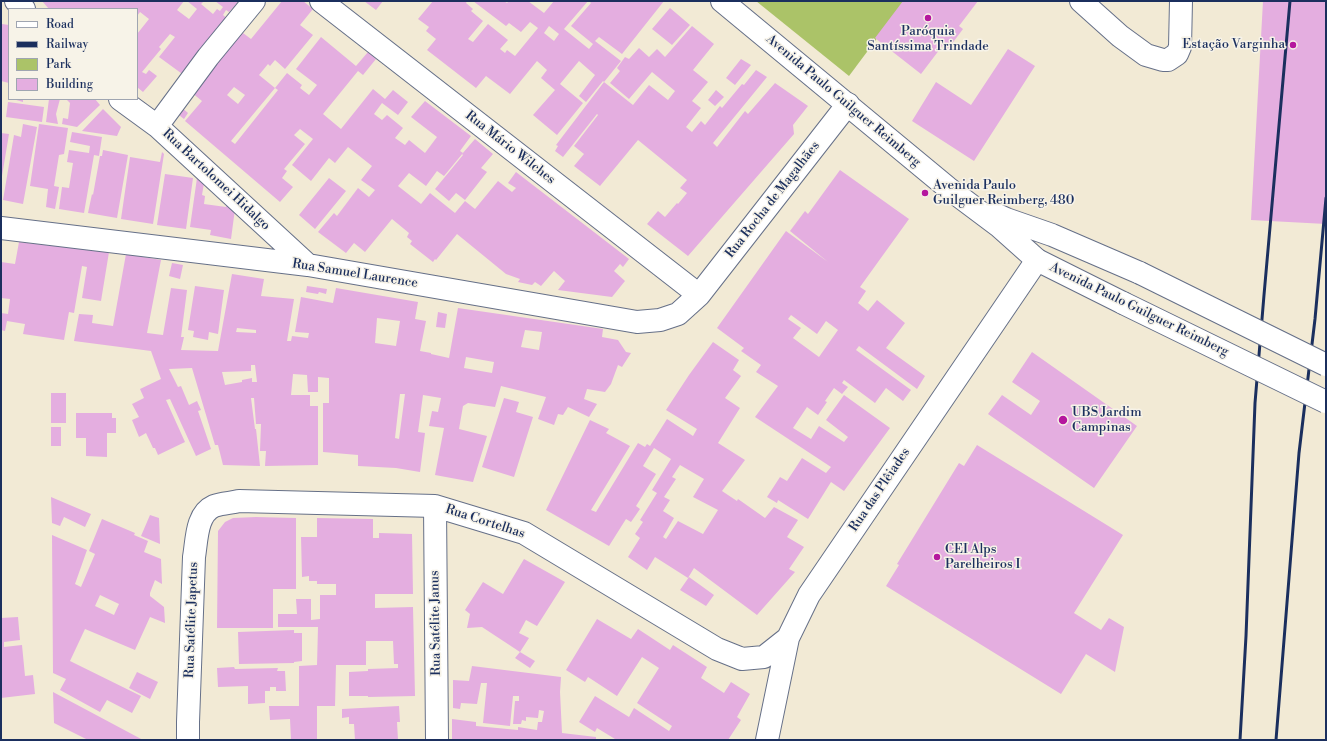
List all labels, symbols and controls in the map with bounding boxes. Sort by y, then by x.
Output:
legend [8,8,138,100]
marker: Paróquia Santíssima Trindade [923,13,933,23]
text: Road [46,17,74,32]
place label: Paróquia Santíssima Trindade [867,24,989,55]
street label: Avenida Paulo Guilguer Reimberg [762,32,924,170]
text: Railway [46,37,88,52]
place label: Estação Varginha [1182,37,1285,53]
marker: Estação Varginha [1288,40,1298,50]
text: Park [46,57,71,72]
text: Building [46,77,93,92]
street label: Rua Mário Wilches [462,108,558,188]
street label: Rua Bartolomei Hidalgo [159,126,273,234]
street label: Rua Rocha de Magalhães [723,139,823,261]
place label: Avenida Paulo Guilguer Reimberg, 480 [933,178,1074,209]
marker: Avenida Paulo Guilguer Reimberg, 480 [920,188,930,198]
street label: Rua Samuel Laurence [291,256,419,292]
street label: Avenida Paulo Guilguer Reimberg [1047,260,1231,360]
place label: UBS Jardim Campinas [1072,405,1142,436]
marker: UBS Jardim Campinas [1057,414,1069,426]
street label: Rua das Plêiades [846,445,914,535]
street label: Rua Cortelhas [443,502,527,542]
place label: CEI Alps Parelheiros I [945,542,1020,573]
marker: CEI Alps Parelheiros I [932,552,942,562]
street label: Rua Satélite Japetus [182,562,202,678]
street label: Rua Satélite Janus [427,570,445,676]

